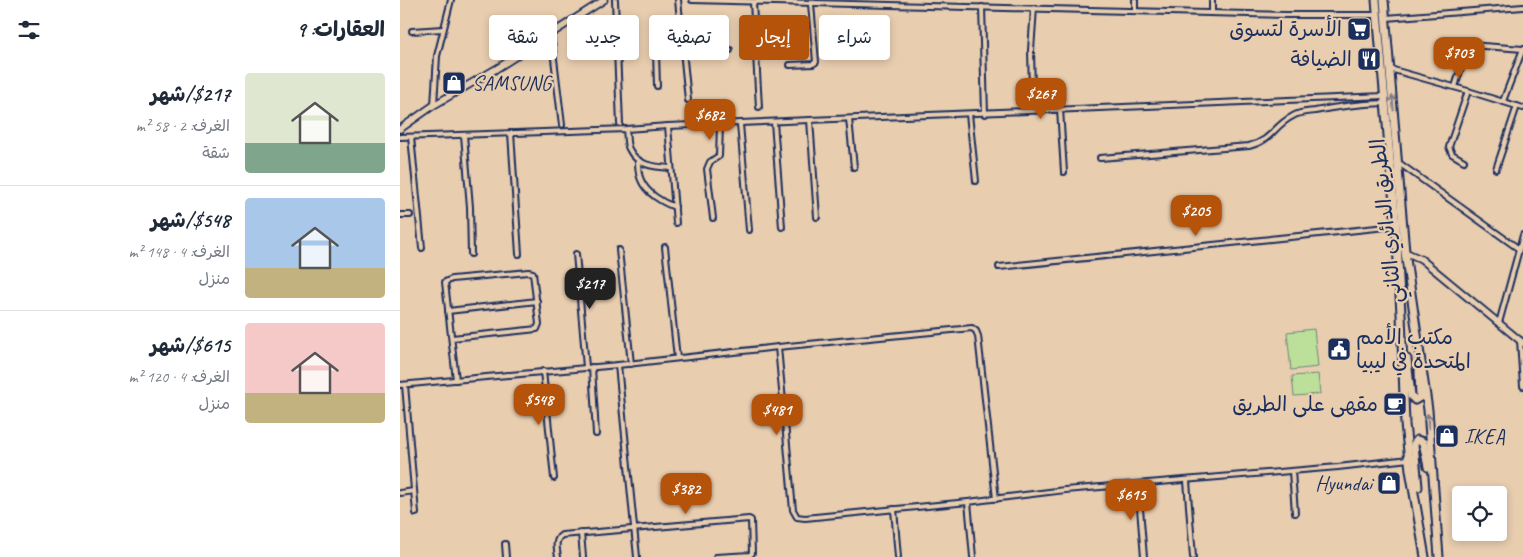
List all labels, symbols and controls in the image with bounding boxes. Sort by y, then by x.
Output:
chip: شقة [489,15,557,60]
chip: جديد [567,15,639,60]
chip: تصفية [649,15,729,60]
chip: إيجار [739,15,809,60]
chip: شراء [819,15,890,60]
place label: الأسرة لتسوق [1229,15,1342,42]
icon: filters [15,16,43,44]
text: العقارات: 9 [296,16,385,42]
supermarket icon: الأسرة لتسوق [1346,16,1372,42]
pin: $703 [1429,36,1489,79]
text: $703 [1445,43,1473,63]
place label: الضيافة [1291,46,1352,72]
restaurant icon: الضيافة [1356,46,1382,72]
shop icon: SAMSUNG [441,70,467,96]
place label: SAMSUNG [472,70,554,96]
pin: $267 [1011,78,1071,120]
text: $217/شهر [150,81,230,107]
text: $267 [1026,84,1056,104]
icon: home [285,93,345,153]
one-way arrow [1388,96,1397,112]
pin: $682 [680,98,740,141]
text: $682 [695,105,725,125]
text: الغرف: 2 · 58 m² [136,116,230,136]
street label: الطريق الدائري الثاني [1364,137,1414,305]
text: شقة [202,143,230,163]
pin: $205 [1166,194,1226,237]
text: $205 [1182,201,1210,221]
text: $548/شهر [151,207,230,233]
icon: home [285,218,345,278]
text: الغرف: 4 · 148 m² [129,242,230,262]
pin: $217 [560,268,620,310]
text: منزل [198,269,230,289]
text: $217 [576,274,604,294]
place label: مكتب الأمم المتحدة في ليبيا [1356,323,1471,376]
text: $615/شهر [150,332,230,358]
public building icon: مكتب الأمم المتحدة في ليبيا [1326,336,1352,362]
icon: home [285,343,345,403]
text: الغرف: 4 · 120 m² [129,367,230,387]
pin: $548 [509,384,569,426]
text: $548 [525,390,553,410]
place label: مقهى على الطريق [1232,391,1378,418]
cafe icon: مقهى على الطريق [1382,391,1408,417]
text: منزل [198,394,230,414]
pin: $481 [747,394,807,436]
text: $481 [763,400,791,420]
one-way arrow [1424,413,1433,429]
shop icon: IKEA [1434,423,1460,449]
place label: IKEA [1464,423,1505,449]
place label: Hyundai [1315,470,1375,496]
shop icon: Hyundai [1376,470,1402,496]
pin: $382 [656,472,716,515]
pin: $615 [1101,478,1161,521]
text: $382 [672,479,700,499]
text: $615 [1117,485,1145,505]
map controls [1452,486,1507,541]
button: locate [1452,486,1507,541]

